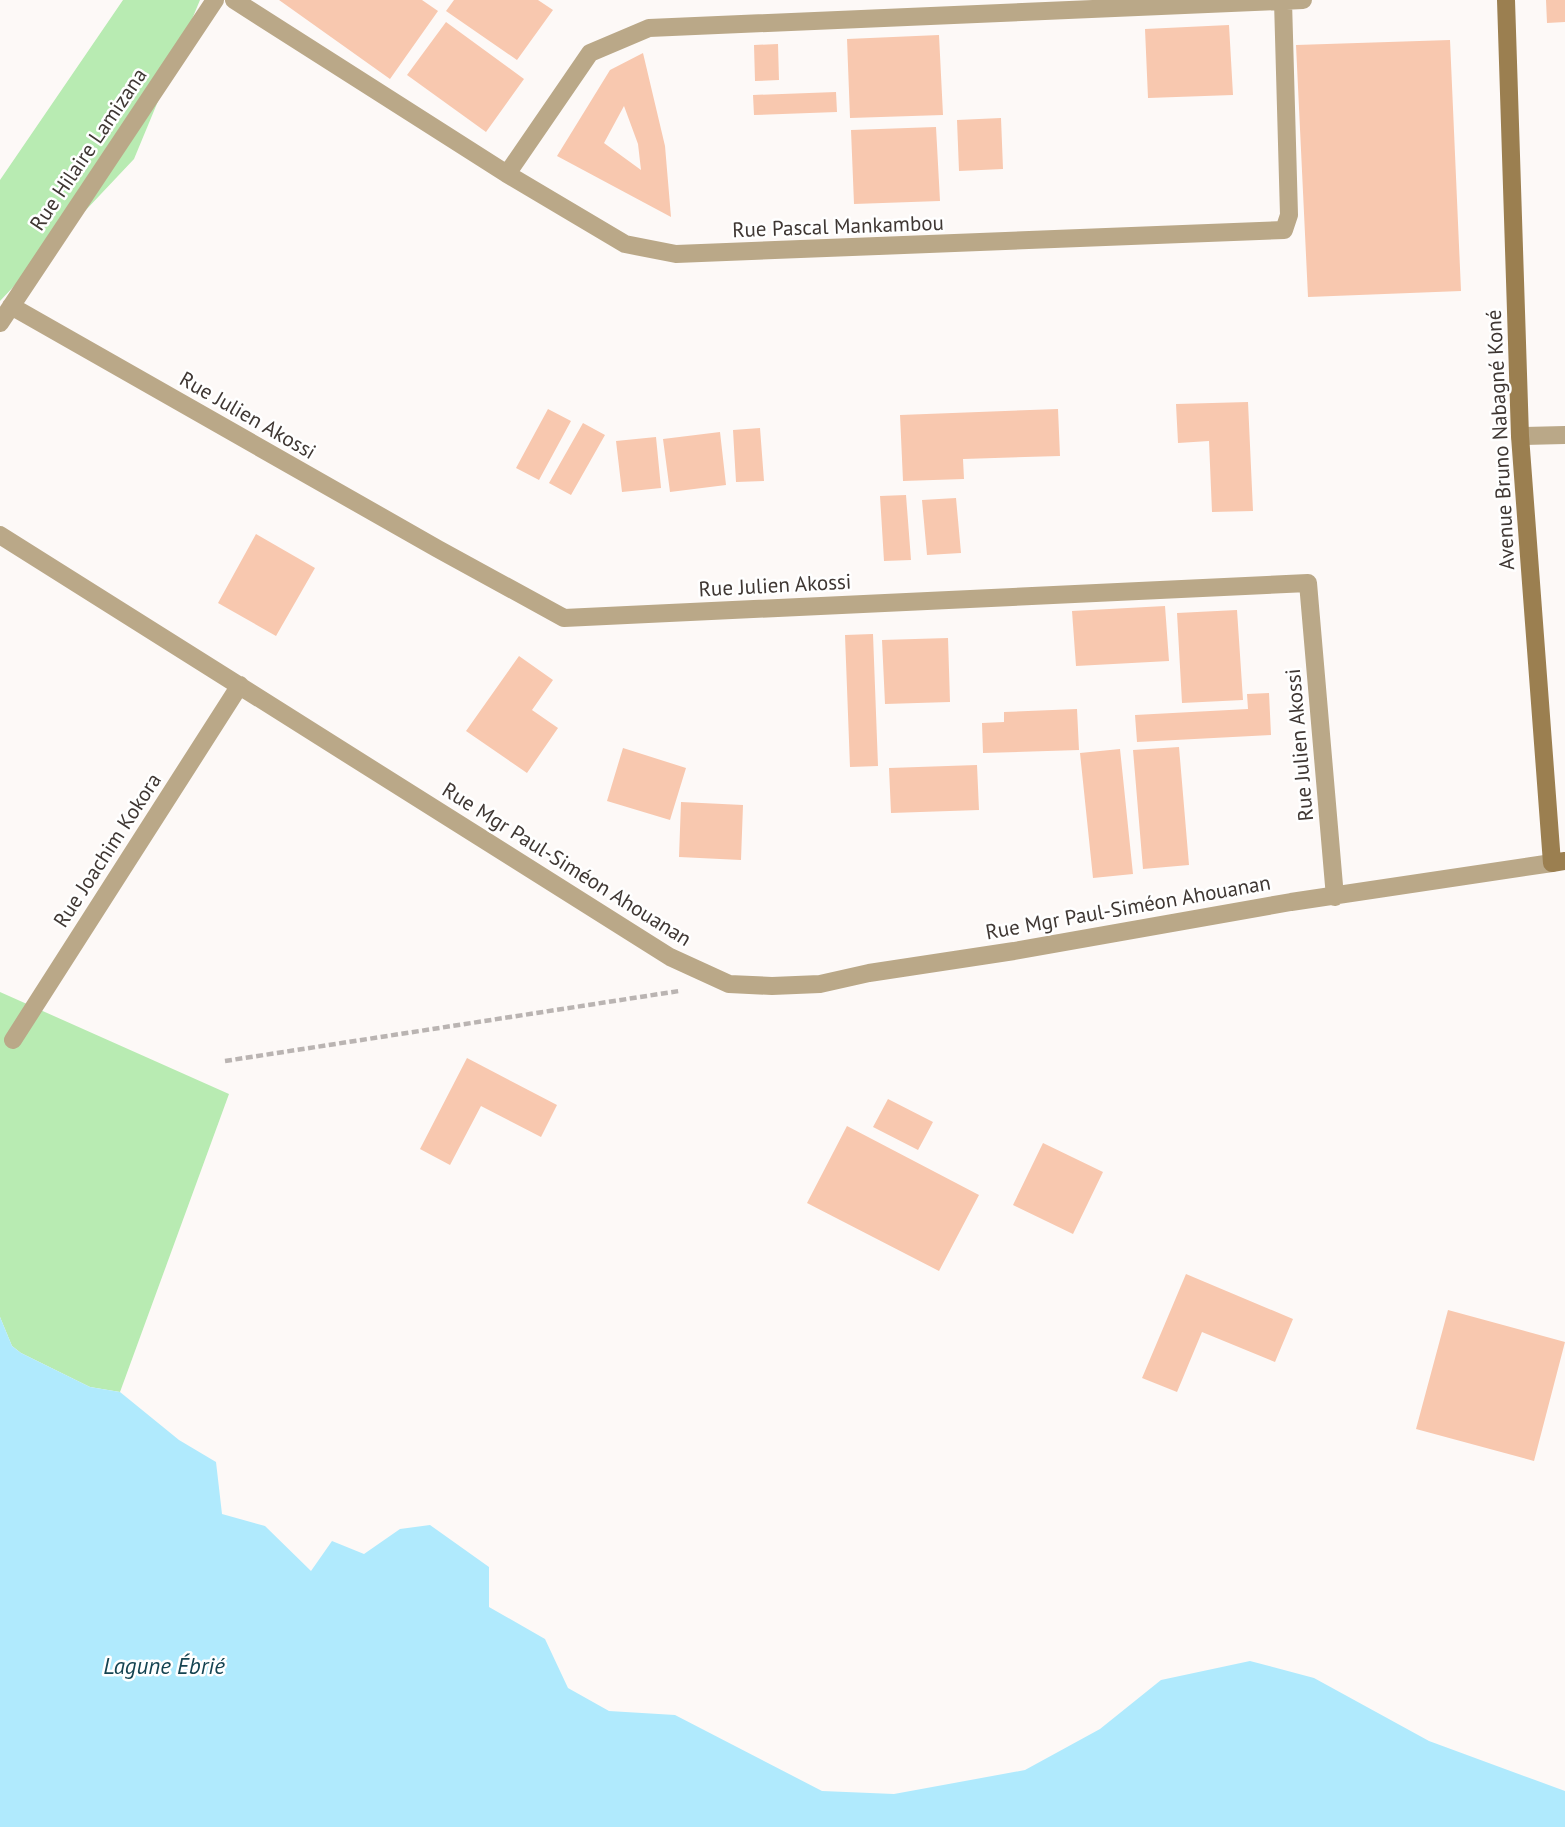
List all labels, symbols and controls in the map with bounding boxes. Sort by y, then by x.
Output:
street label: Rue Hilaire Lamizana [24,63,152,235]
street label: Rue Pascal Mankambou [732,209,944,243]
street label: Avenue Bruno Nabagné Koné [1480,309,1520,571]
street label: Rue Julien Akossi [175,365,321,465]
street label: Rue Julien Akossi [698,568,852,602]
street label: Rue Julien Akossi [1279,668,1319,822]
street label: Rue Joachim Kokora [47,768,167,932]
street label: Rue Mgr Paul-Siméon Ahouanan [437,776,697,952]
street label: Rue Mgr Paul-Siméon Ahouanan [983,869,1273,945]
water label: Lagune Ébrié [103,1651,225,1680]

